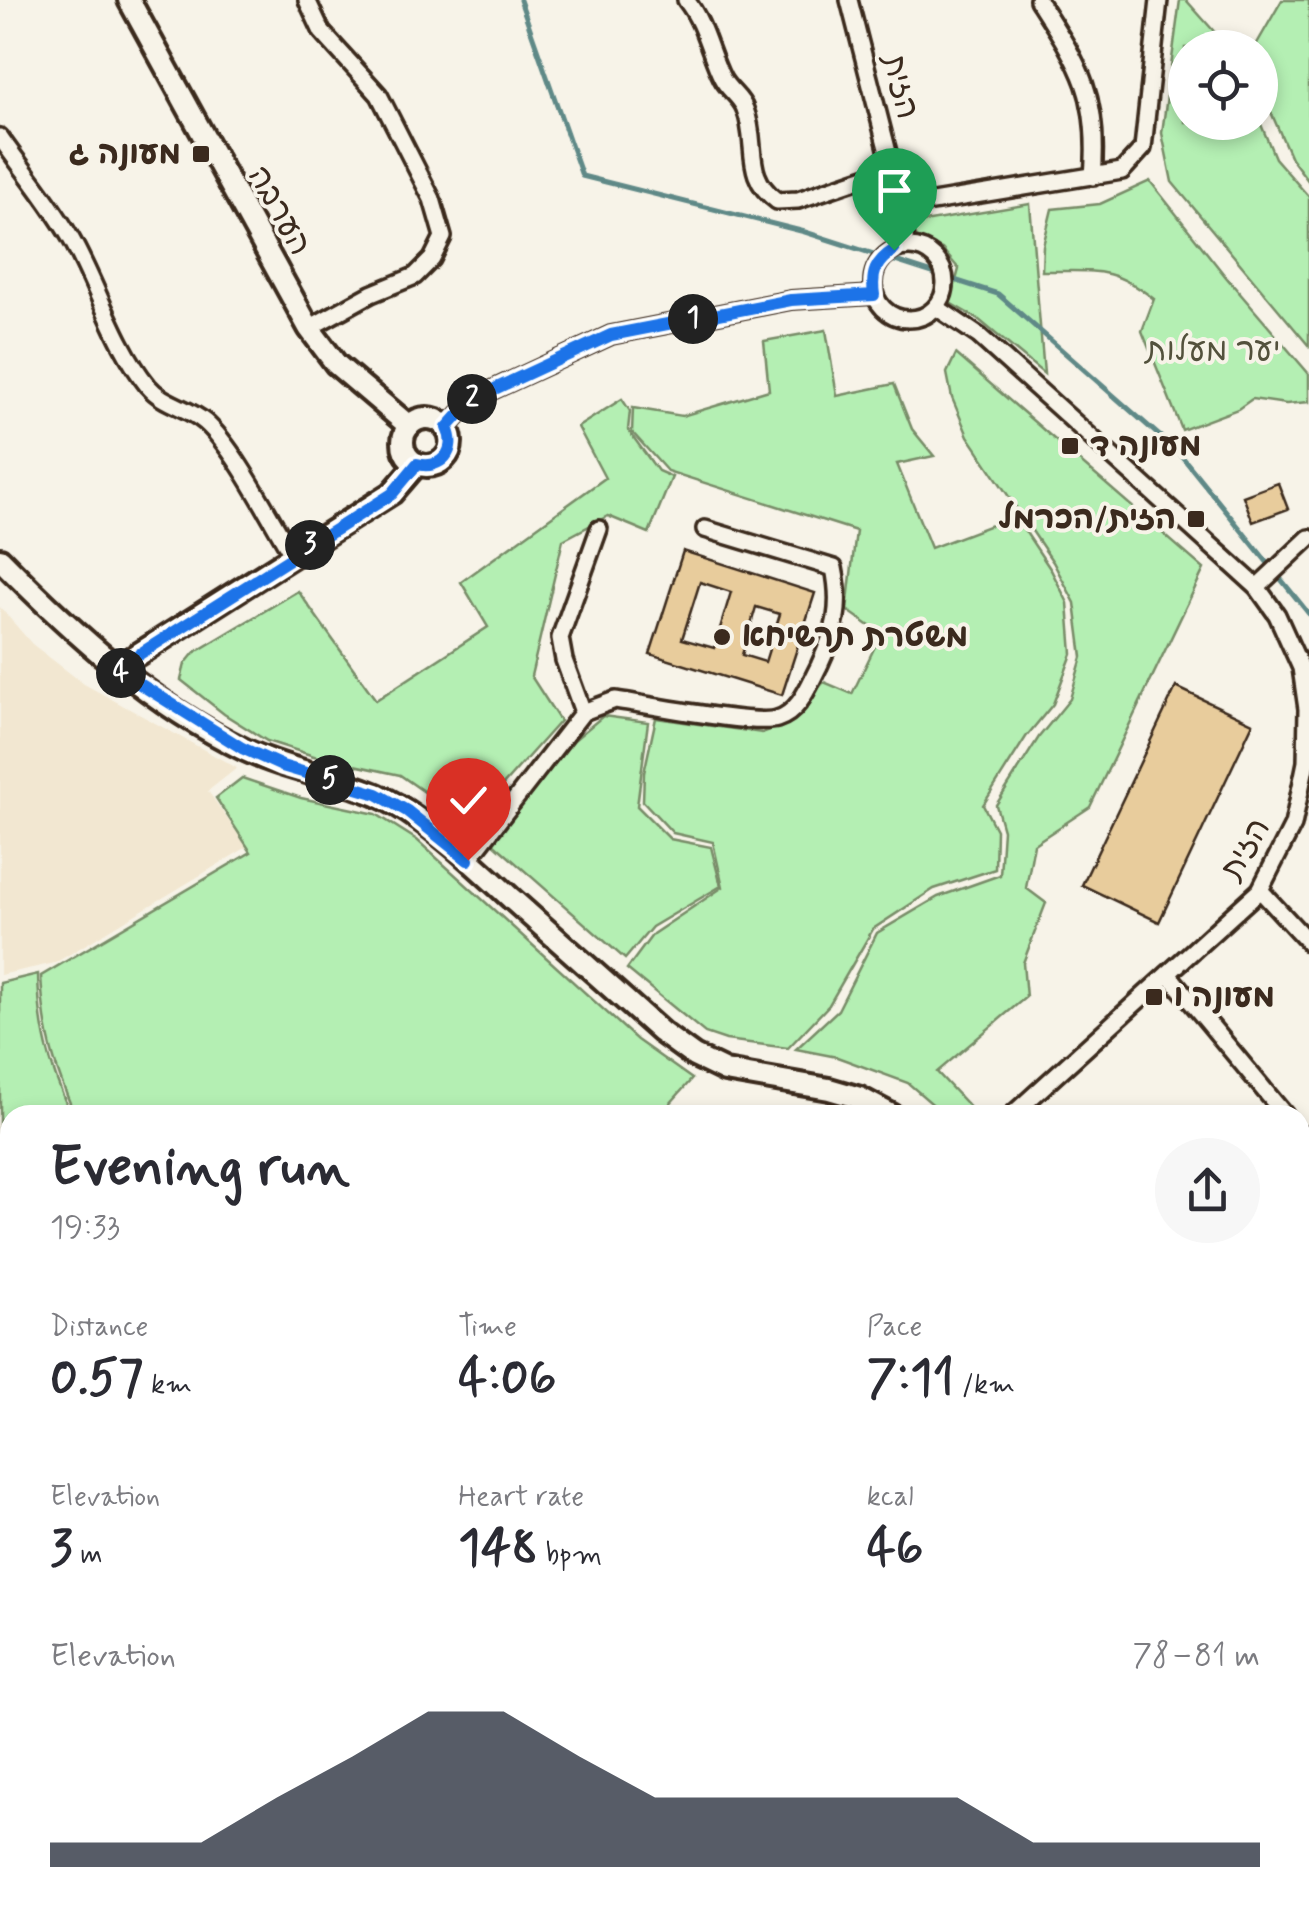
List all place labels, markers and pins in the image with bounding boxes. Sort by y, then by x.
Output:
place label: מעונה ג [69,133,181,175]
marker: מעונה ג [190,143,212,165]
pin [852,148,937,251]
pin: 1 [668,294,718,344]
pin: 2 [447,374,497,424]
place label: מעונה ד [1090,425,1201,467]
marker: מעונה ד [1059,435,1081,457]
place label: הזית/הכרמל [998,498,1176,540]
marker: הזית/הכרמל [1185,508,1207,530]
pin: 3 [285,520,335,570]
place label: משטרת תרשיחא [742,616,968,658]
marker: משטרת תרשיחא [711,626,733,648]
pin: 4 [96,648,146,698]
pin: 5 [305,755,355,805]
pin [426,758,511,861]
place label: מעונה ו [1174,976,1275,1018]
marker: מעונה ו [1143,986,1165,1008]

